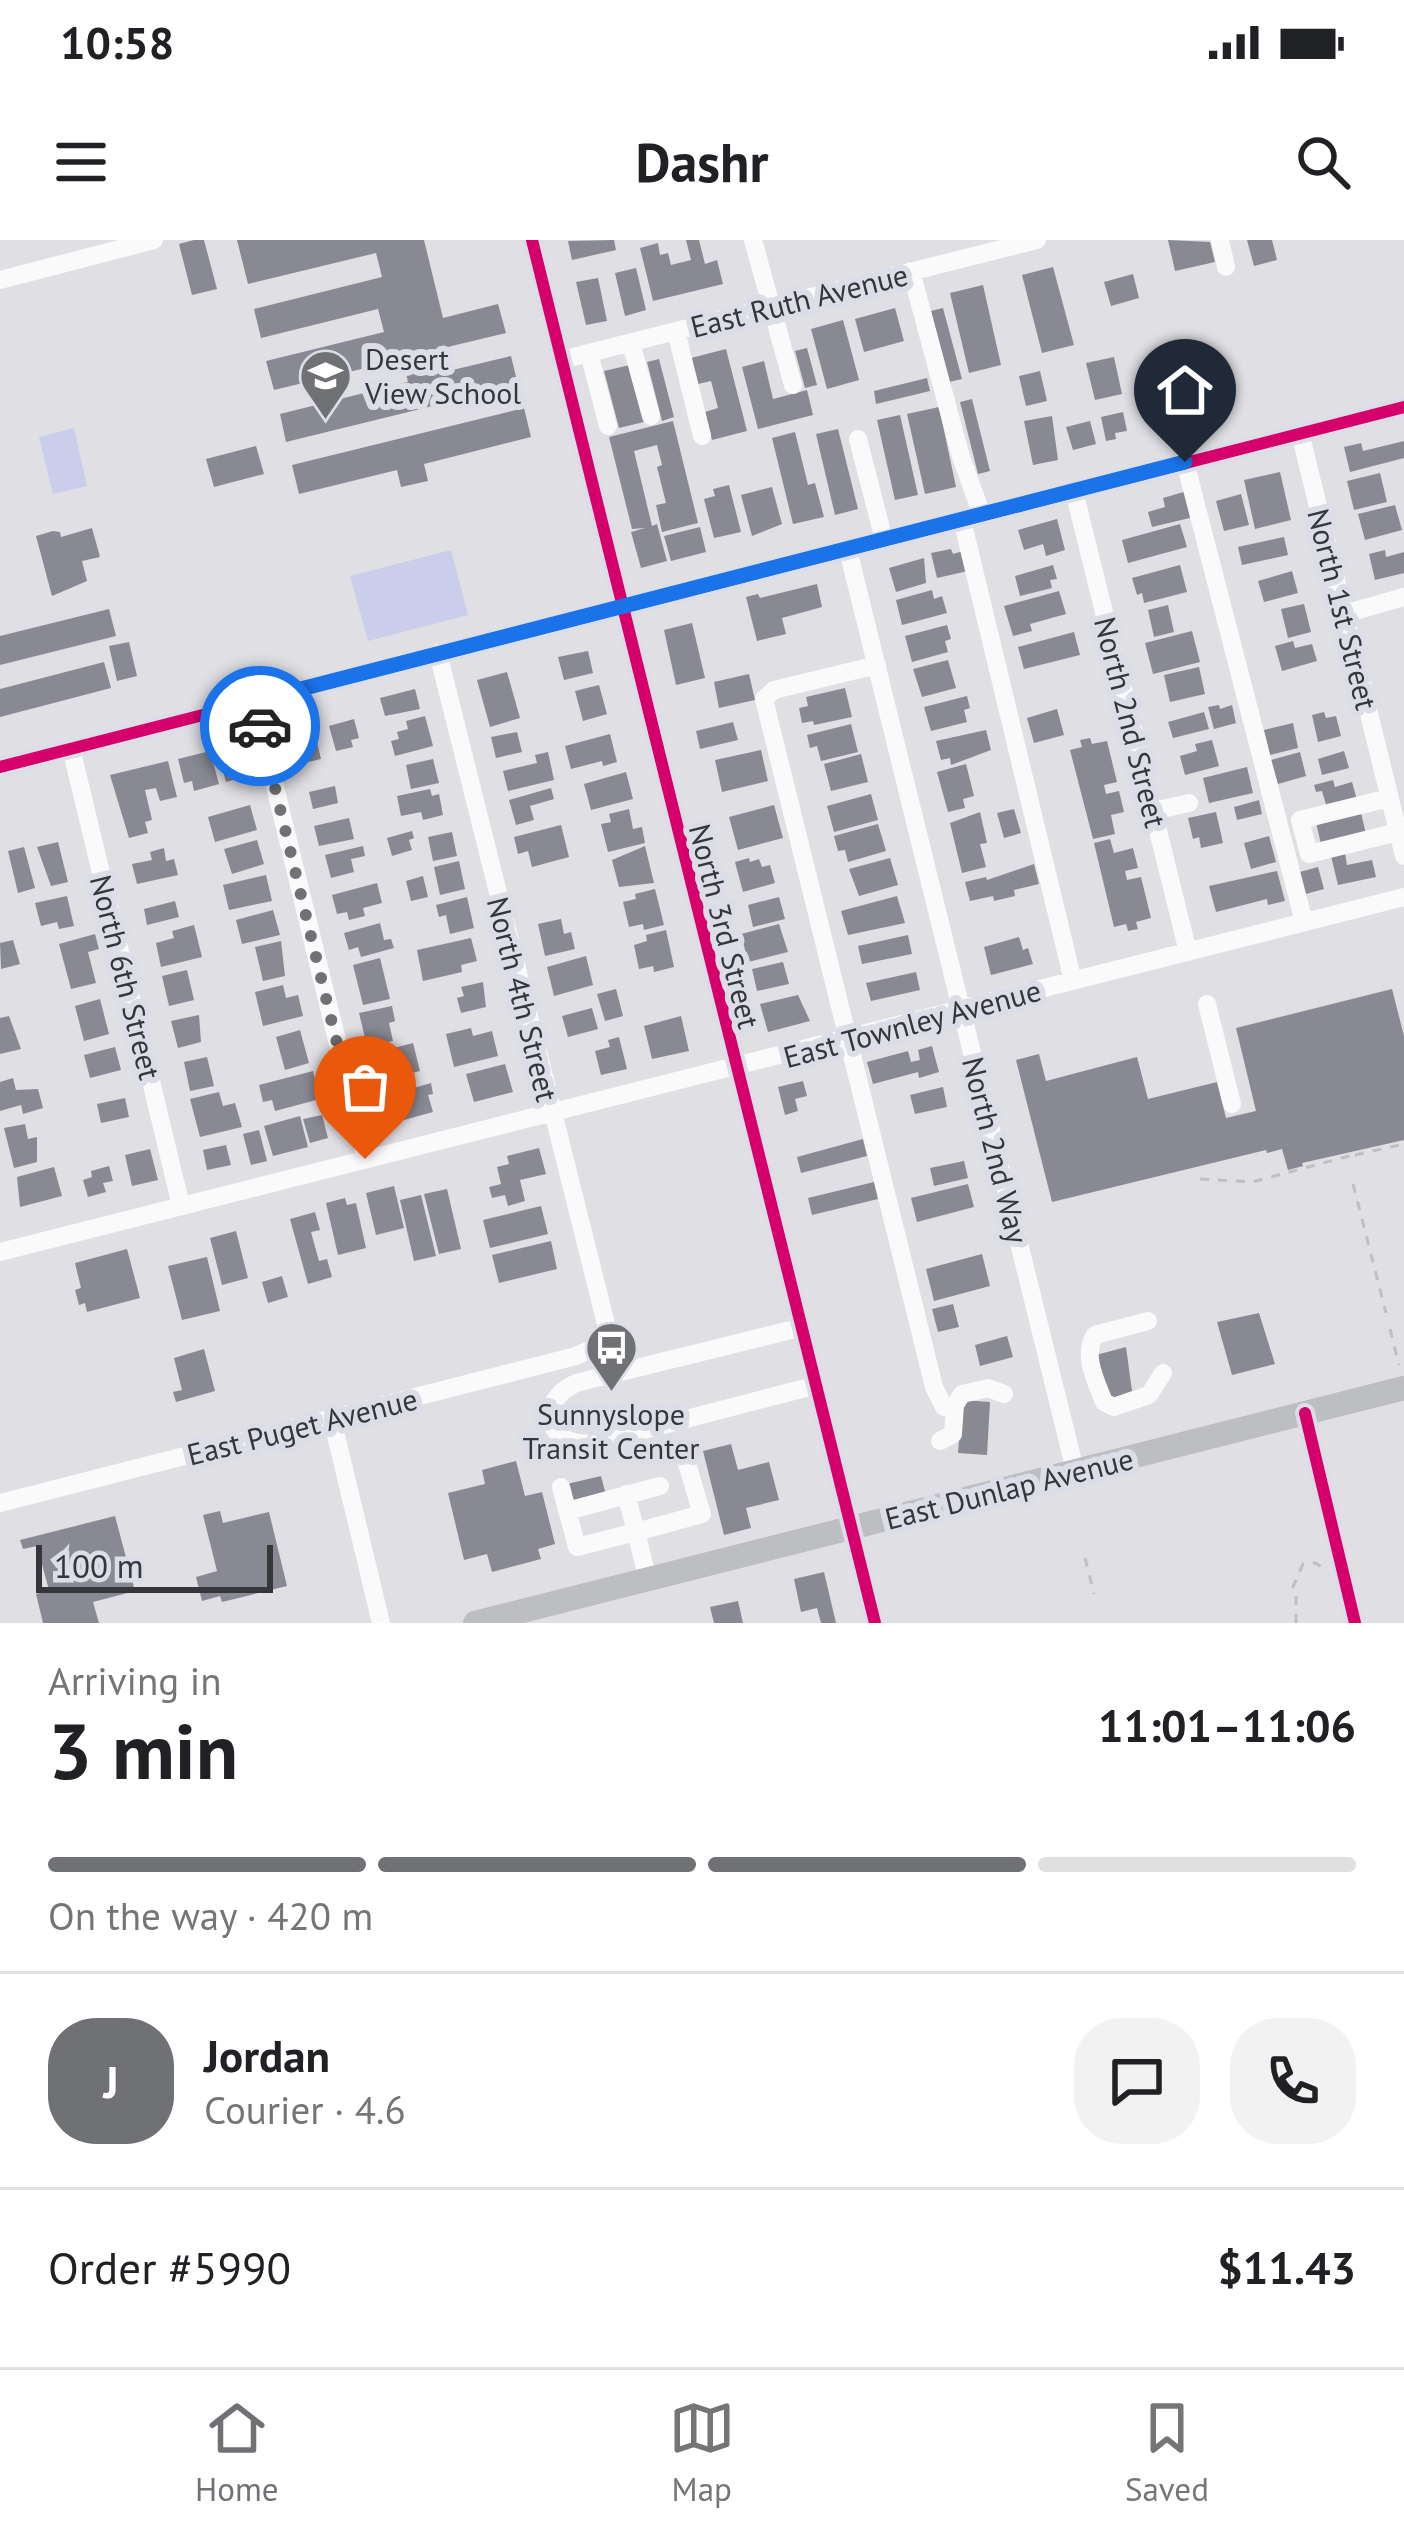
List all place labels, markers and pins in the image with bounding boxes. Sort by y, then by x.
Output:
place label: Desert View School [364,339,521,412]
pin [1134,339,1236,462]
school or university icon: Desert View School [298,347,354,421]
pin [314,1036,416,1159]
bus stop icon: Sunnyslope Transit Center [583,1320,639,1394]
place label: Sunnyslope Transit Center [523,1394,699,1467]

